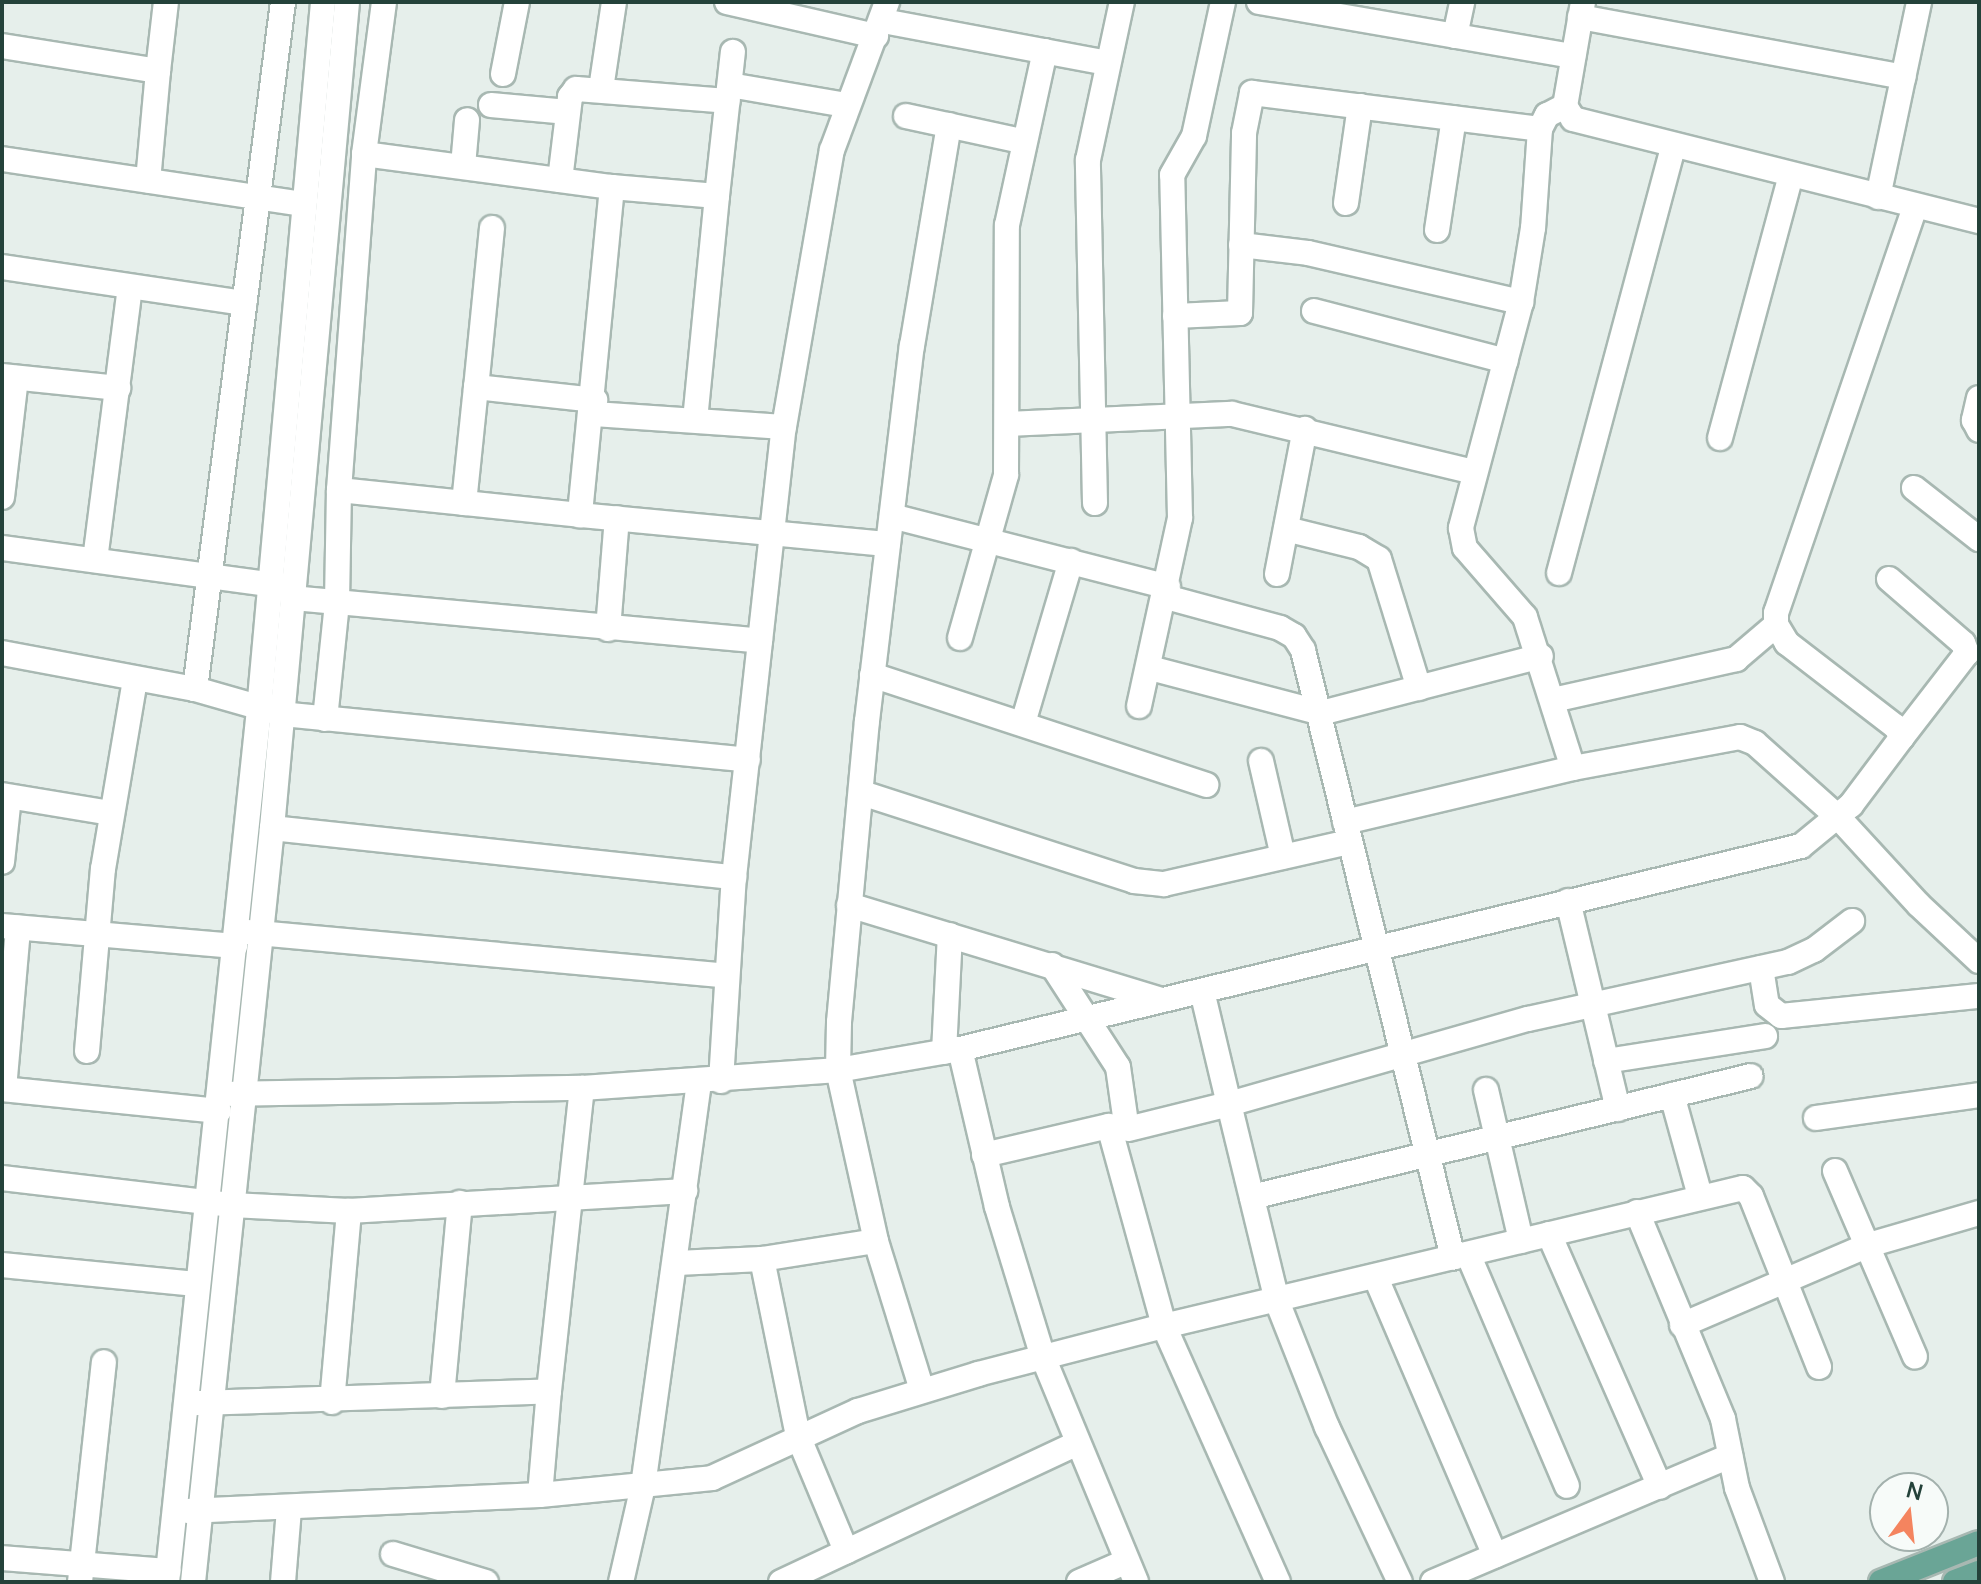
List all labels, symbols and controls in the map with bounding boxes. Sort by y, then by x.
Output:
north arrow [1869,1472,1949,1552]
text: N [1903,1474,1926,1507]

